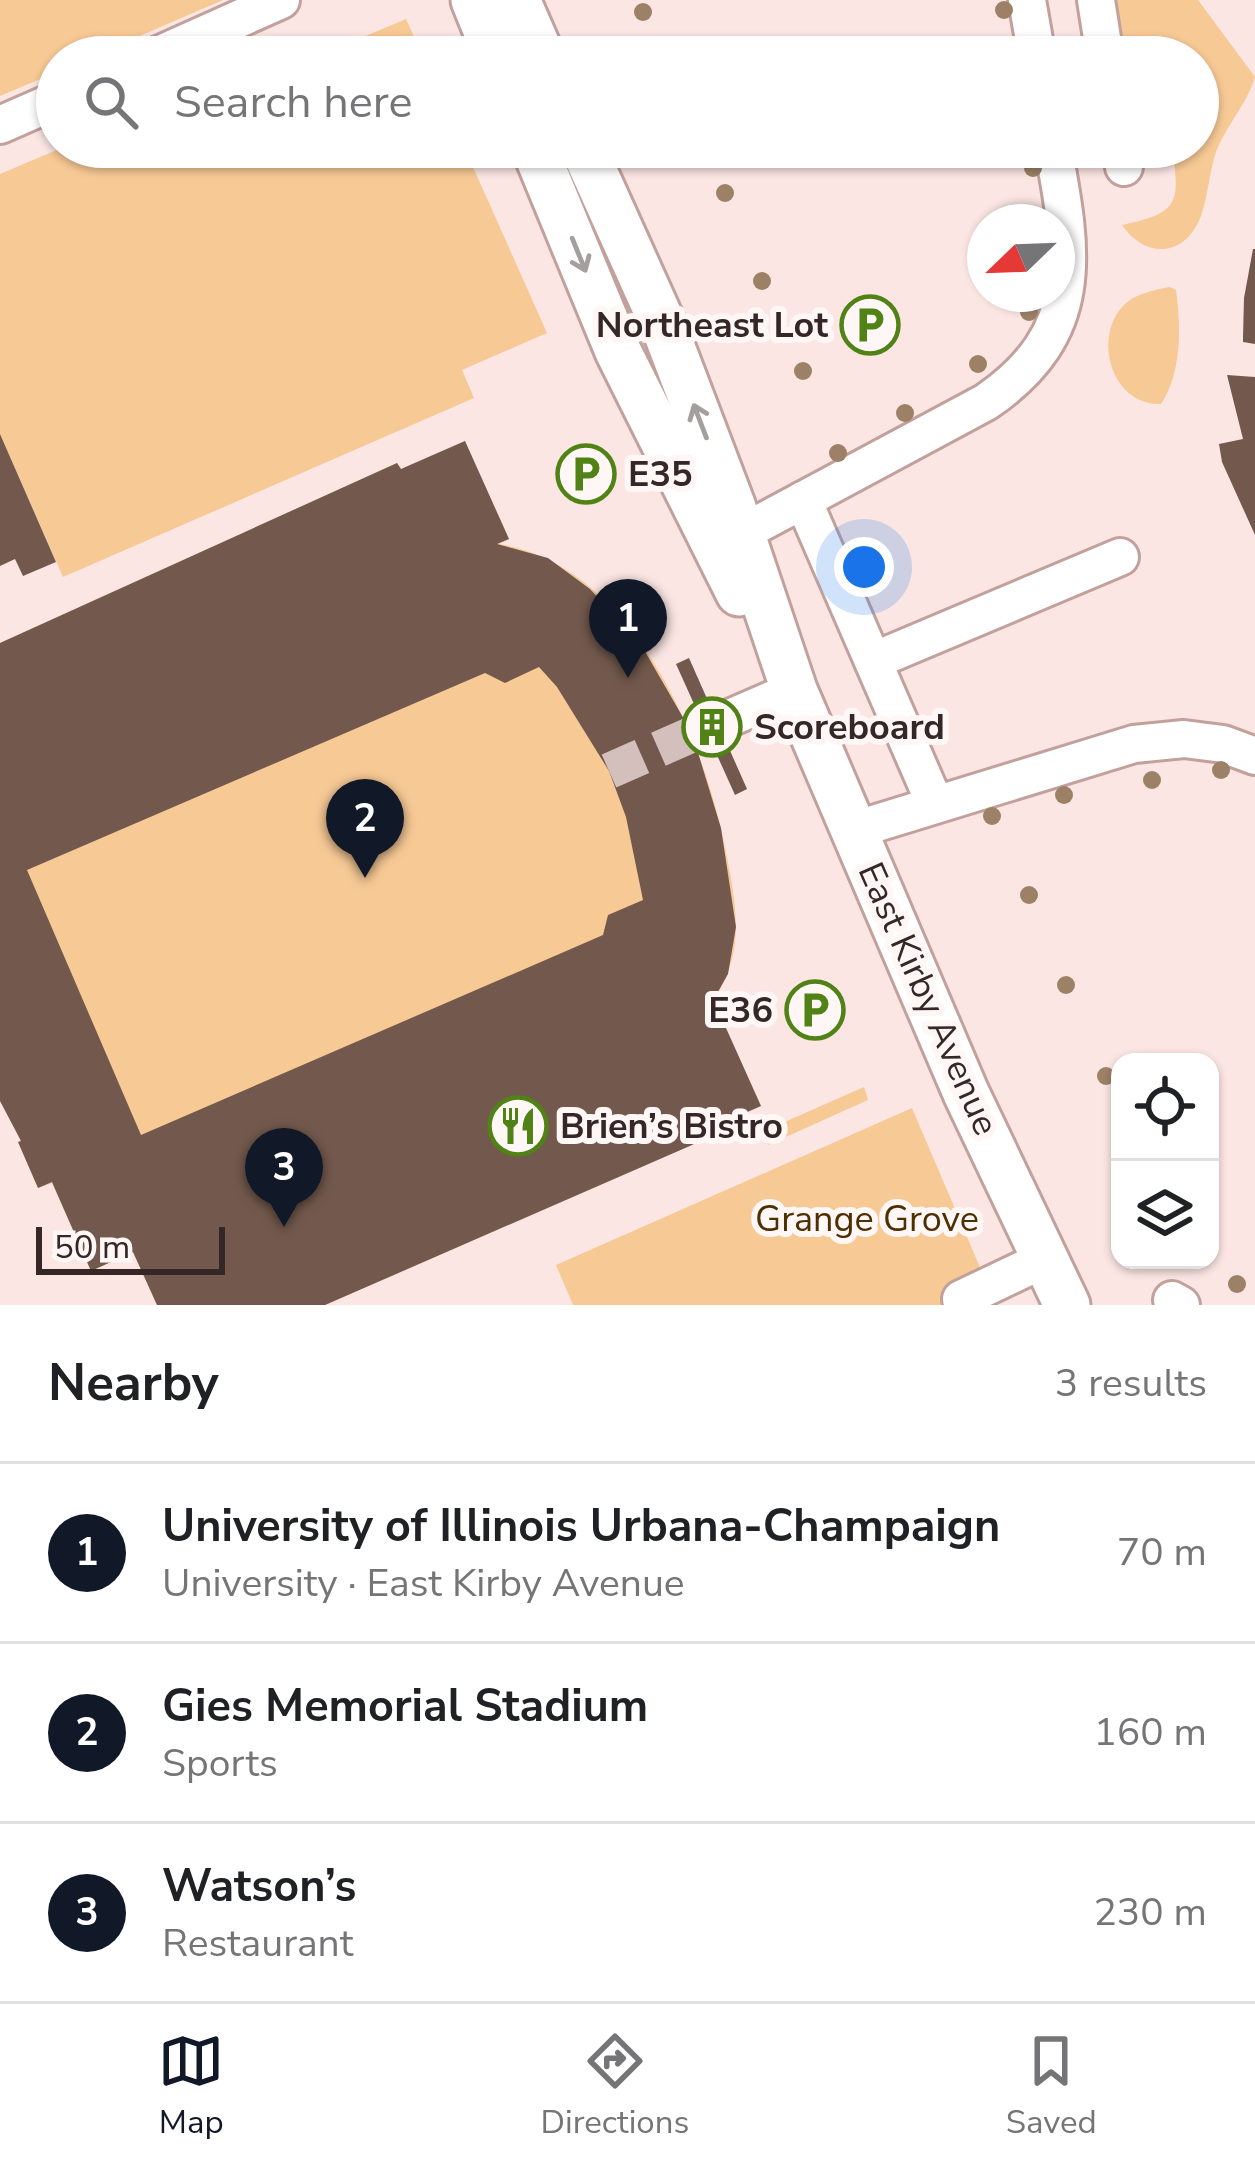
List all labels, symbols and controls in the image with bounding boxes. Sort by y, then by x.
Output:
search box [36,36,1219,168]
icon: search [78,69,144,135]
text: Search here [174,72,413,133]
north arrow [967,204,1075,312]
one-way arrow [570,236,591,273]
parking icon: Northeast Lot [839,294,901,356]
place label: Northeast Lot [596,301,828,350]
one-way arrow [687,403,709,440]
parking icon: E35 [555,443,617,505]
place label: E35 [628,450,693,499]
your location [834,537,894,597]
pin: 1 [589,579,667,678]
building icon: Scoreboard [681,696,743,758]
place label: Scoreboard [754,703,945,752]
pin: 2 [326,779,404,878]
street label: East Kirby Avenue [846,855,1010,1143]
parking icon: E36 [784,979,846,1041]
place label: E36 [708,986,773,1035]
map controls [1111,1053,1219,1269]
button: locate [1111,1053,1219,1161]
restaurant icon: Brien’s Bistro [487,1095,549,1157]
place label: Brien’s Bistro [560,1102,783,1151]
pin: 3 [245,1128,323,1227]
button: layers [1111,1161,1219,1269]
park label: Grange Grove [755,1195,979,1244]
scale bar [36,1221,225,1274]
text: 50 m [54,1225,130,1270]
text: Nearby [48,1348,219,1418]
text: 3 results [1055,1357,1207,1410]
text: University of Illinois Urbana-Champaign [162,1496,1000,1557]
text: 1 [75,1526,99,1579]
text: 70 m [1117,1526,1207,1579]
text: University · East Kirby Avenue [162,1557,685,1610]
text: Gies Memorial Stadium [162,1676,648,1737]
text: 2 [75,1706,99,1759]
text: 160 m [1093,1706,1207,1759]
text: Sports [162,1737,278,1790]
text: Watson’s [162,1856,357,1917]
text: 3 [75,1886,99,1939]
text: 230 m [1093,1886,1207,1939]
text: Restaurant [162,1917,353,1970]
tab: Map [158,2028,224,2145]
tab: Directions [541,2028,689,2145]
tab: Saved [1006,2028,1097,2145]

